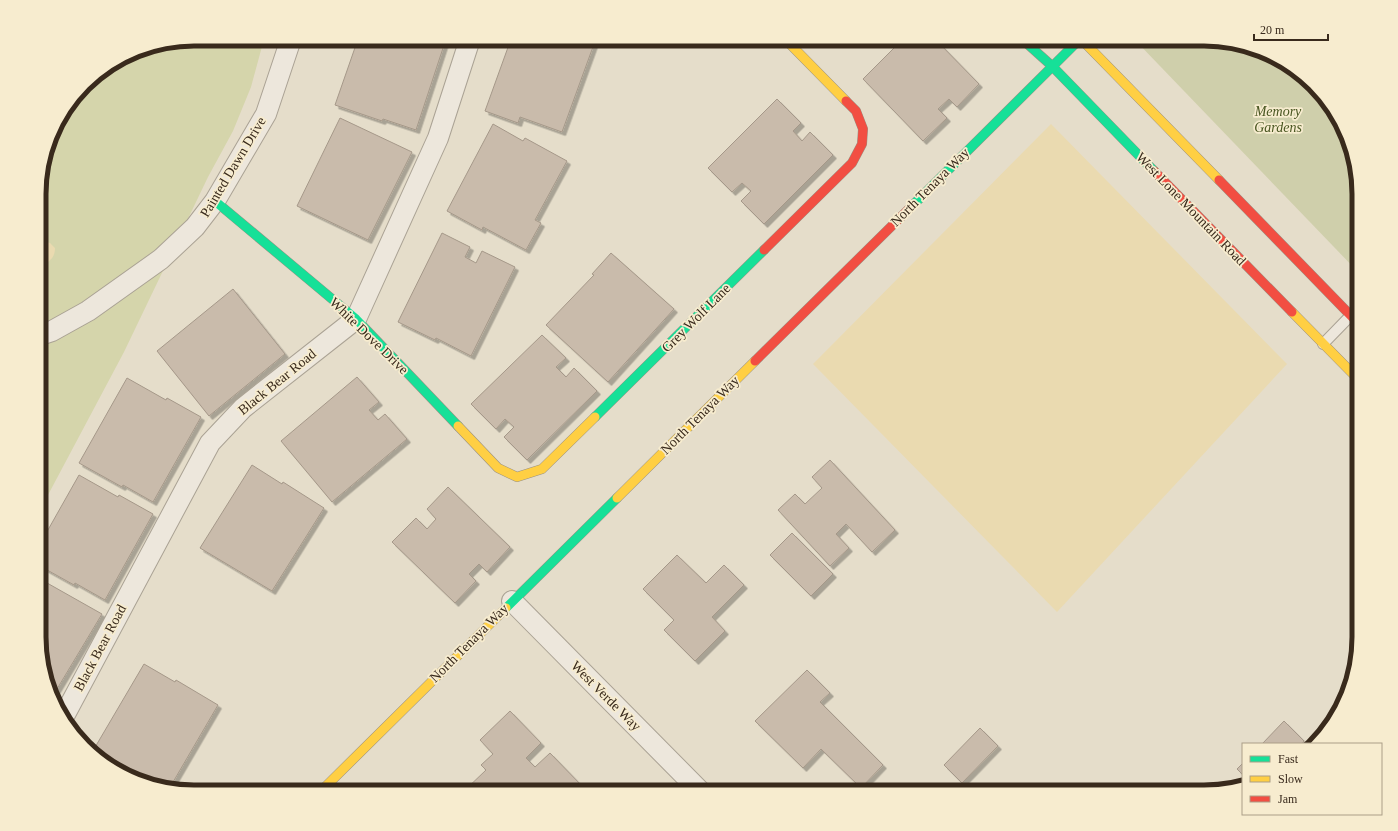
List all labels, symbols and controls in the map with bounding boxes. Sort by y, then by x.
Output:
scale bar [1254,16,1328,42]
text: 20 m [1260,23,1285,37]
park label: Memory Gardens [1254,104,1302,135]
street label: Painted Dawn Drive [197,114,269,220]
street label: North Tenaya Way [888,145,972,229]
street label: West Lone Mountain Road [1133,150,1249,268]
street label: Grey Wolf Lane [659,281,733,355]
street label: White Dove Drive [327,295,411,377]
street label: Black Bear Road [235,346,319,418]
street label: North Tenaya Way [658,373,742,457]
street label: North Tenaya Way [427,601,511,685]
street label: Black Bear Road [71,602,129,694]
street label: West Verde Way [568,658,644,734]
legend [1242,743,1382,815]
text: Fast [1278,752,1299,766]
text: Slow [1278,772,1303,786]
text: Jam [1278,792,1298,806]

